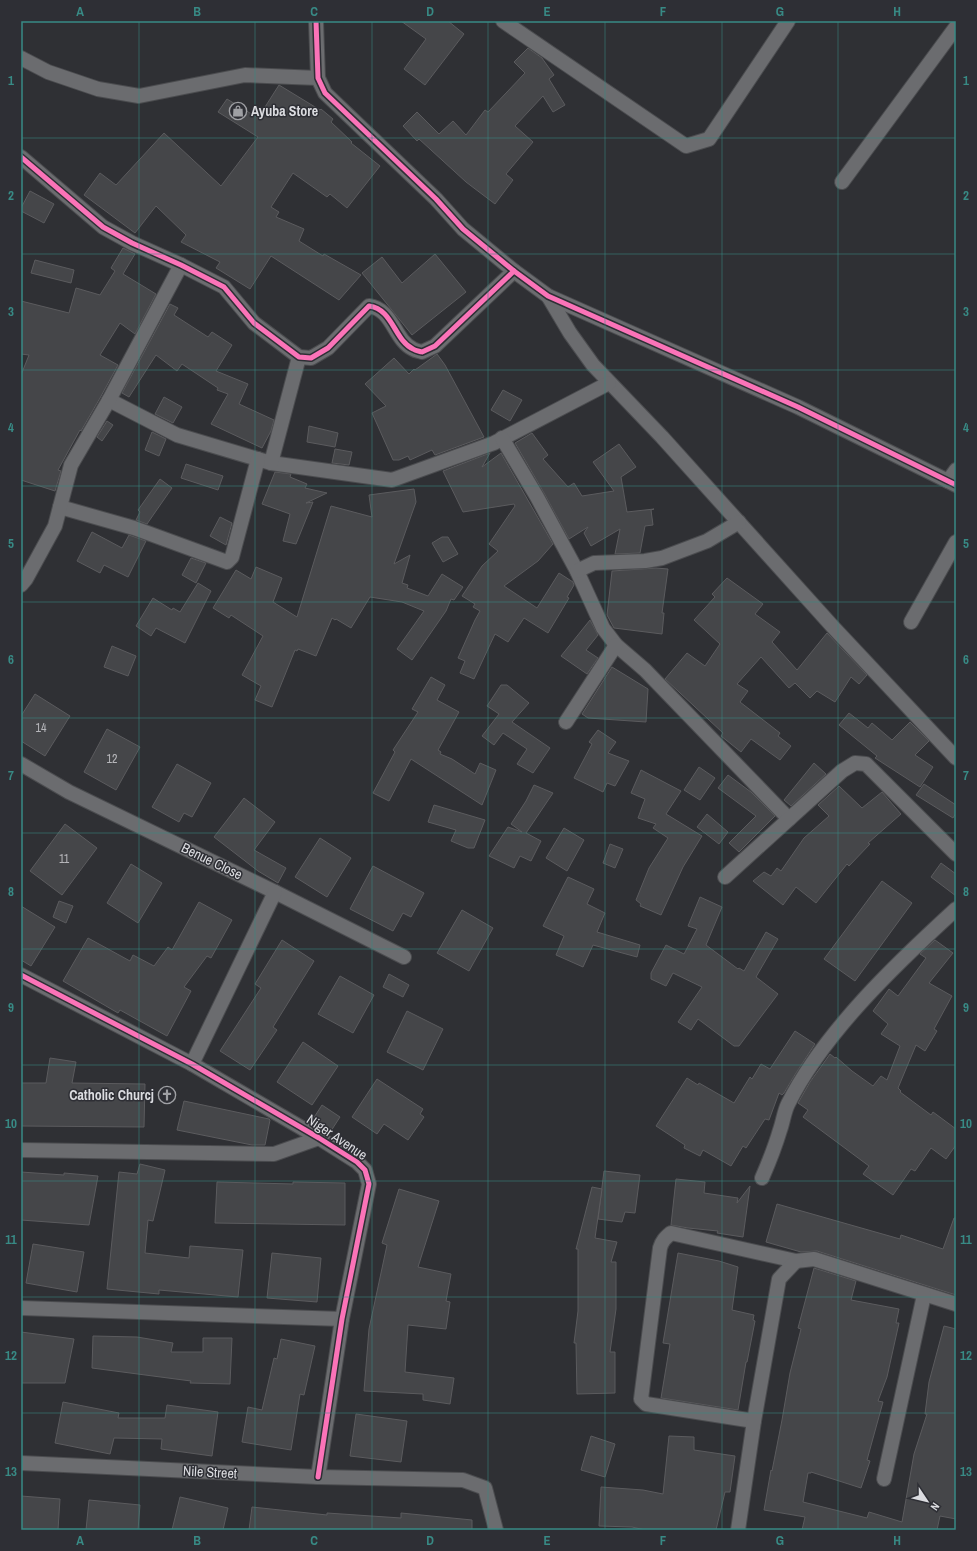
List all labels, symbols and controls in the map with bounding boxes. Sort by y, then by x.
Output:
text: A [76,3,84,20]
text: B [193,3,201,20]
text: C [310,3,318,20]
text: D [426,3,434,20]
text: E [543,3,551,20]
text: F [660,3,667,20]
text: G [776,3,784,20]
text: H [893,3,901,20]
text: 1 [8,72,14,89]
text: 1 [963,72,969,89]
shop icon: Ayuba Store [228,101,248,121]
place label: Ayuba Store [251,102,318,120]
text: 2 [8,187,14,204]
text: 2 [963,187,969,204]
text: 3 [8,303,14,320]
text: 3 [963,303,969,320]
text: 4 [8,419,14,436]
text: 4 [963,419,969,436]
text: 5 [8,535,14,552]
text: 5 [963,535,969,552]
text: 6 [8,651,14,668]
text: 6 [963,651,969,668]
house number: 14 [36,720,47,736]
house number: 12 [107,751,117,767]
text: 7 [8,767,14,784]
text: 7 [963,767,969,784]
street label: Benue Close [179,839,245,883]
house number: 11 [59,851,70,867]
text: 8 [8,883,14,900]
text: 8 [963,883,969,900]
text: 9 [8,999,14,1016]
text: 9 [963,999,969,1016]
church icon: Catholic Churcj [157,1085,177,1105]
place label: Catholic Churcj [69,1086,154,1104]
street label: Niger Avenue [303,1110,371,1164]
text: 10 [5,1115,17,1132]
text: 10 [960,1115,972,1132]
text: 11 [5,1231,17,1248]
text: 11 [960,1231,972,1248]
text: 12 [5,1347,17,1364]
text: 12 [960,1347,972,1364]
street label: Nile Street [182,1462,238,1482]
text: 13 [5,1463,17,1480]
text: 13 [960,1463,972,1480]
north arrow [907,1481,947,1521]
text: N [928,1500,943,1513]
text: A [76,1532,84,1549]
text: B [193,1532,201,1549]
text: C [310,1532,318,1549]
text: D [426,1532,434,1549]
text: E [543,1532,551,1549]
text: F [660,1532,667,1549]
text: G [776,1532,784,1549]
text: H [893,1532,901,1549]

